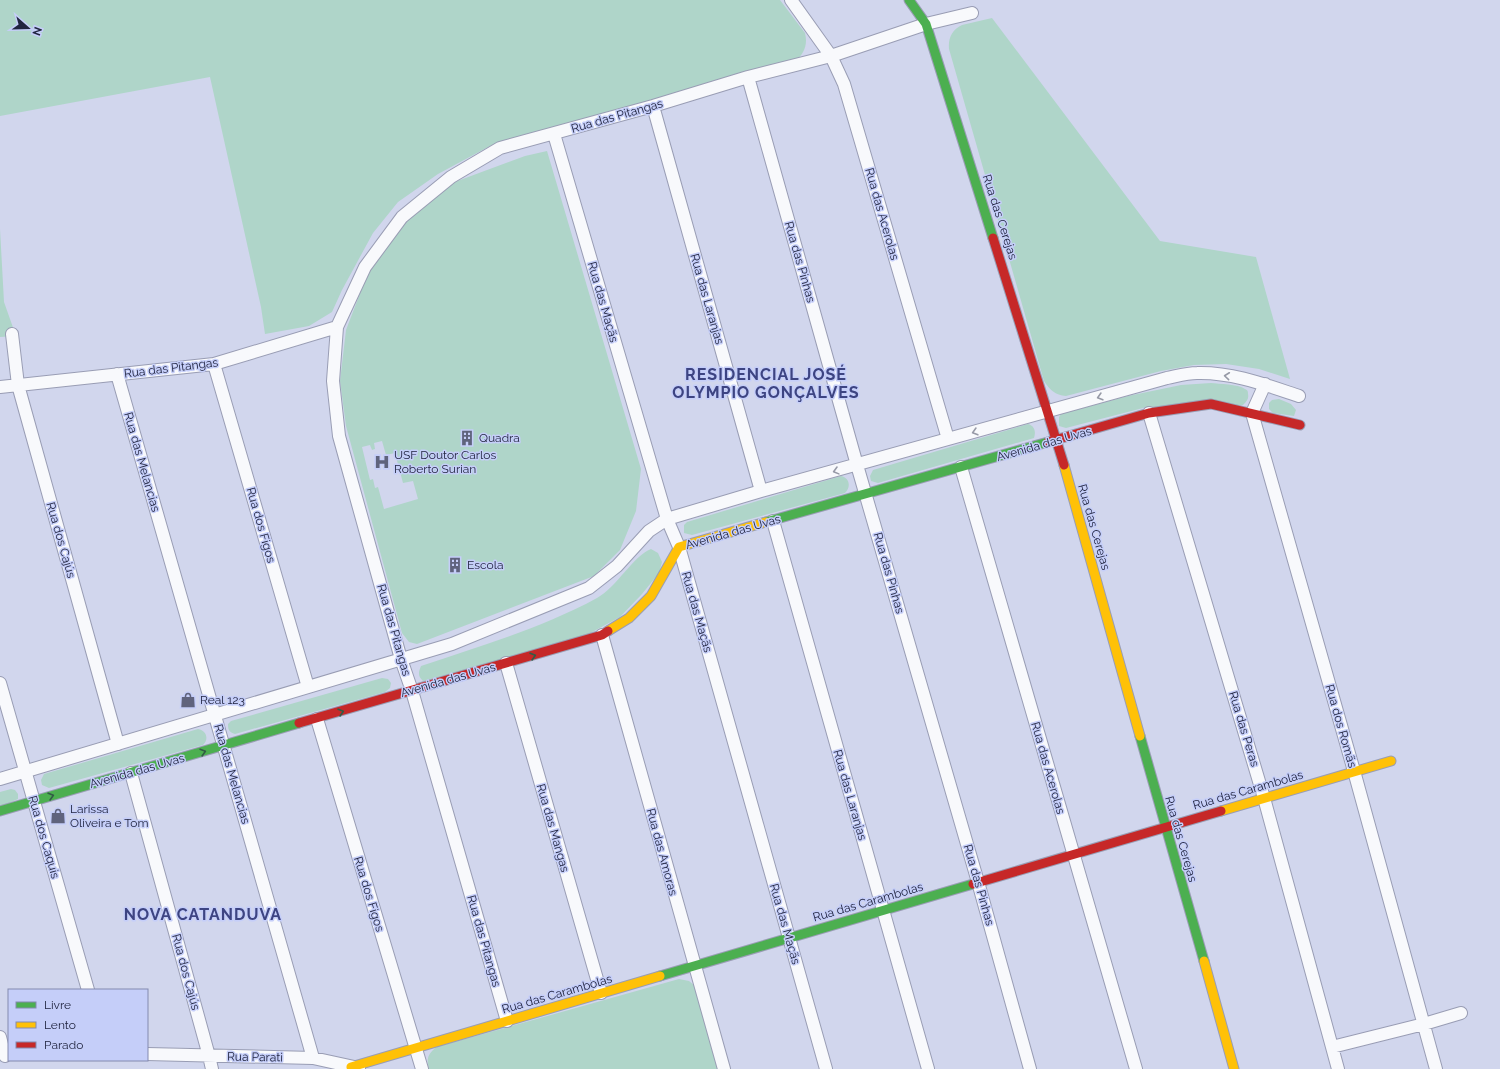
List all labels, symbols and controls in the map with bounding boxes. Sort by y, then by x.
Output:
north arrow [8,8,48,48]
text: N [29,25,44,37]
street label: Rua das Pitangas [570,96,665,136]
street label: Rua das Acerolas [862,166,902,262]
street label: Rua das Cerejas [980,173,1020,262]
street label: Rua das Pinhas [782,220,818,304]
street label: Rua das Laranjas [687,252,727,346]
street label: Rua das Maçãs [585,260,621,344]
street label: Rua das Pitangas [123,355,219,381]
district label: RESIDENCIAL JOSÉ OLYMPIO GONÇALVES [672,364,860,402]
one-way arrow [1224,371,1230,380]
one-way arrow [1097,392,1104,401]
street label: Rua das Melancias [121,410,163,514]
street label: Avenida das Uvas [995,424,1093,464]
one-way arrow [971,427,978,436]
building icon: Quadra [458,429,476,447]
place label: Quadra [479,431,520,445]
place label: USF Doutor Carlos Roberto Surian [394,448,496,476]
hospital icon: USF Doutor Carlos Roberto Surian [373,453,391,471]
one-way arrow [833,466,840,475]
street label: Rua das Cerejas [1075,482,1113,572]
street label: Rua dos Figos [244,486,279,565]
street label: Rua dos Cajús [43,500,79,580]
street label: Avenida das Uvas [684,512,782,552]
street label: Rua das Pinhas [871,531,907,615]
building icon: Escola [446,556,464,574]
place label: Escola [467,558,504,572]
street label: Rua das Maçãs [679,570,715,654]
street label: Rua das Pitangas [374,583,414,678]
one-way arrow [529,652,536,661]
street label: Avenida das Uvas [399,660,497,700]
street label: Rua dos Romãs [1322,683,1360,769]
street label: Rua das Peras [1226,690,1262,769]
shop icon: Real 123 [179,691,197,709]
place label: Real 123 [200,693,245,707]
one-way arrow [337,708,344,717]
street label: Rua das Acerolas [1028,720,1068,816]
street label: Rua das Melancias [211,722,253,826]
one-way arrow [199,748,206,757]
street label: Rua das Laranjas [830,748,870,842]
street label: Avenida das Uvas [88,751,186,791]
street label: Rua das Carambolas [1191,768,1305,812]
street label: Rua das Mangas [534,782,572,874]
one-way arrow [47,792,54,801]
street label: Rua dos Caquis [25,794,63,880]
street label: Rua das Cerejas [1162,794,1200,884]
place label: Larissa Oliveira e Tom [70,802,148,830]
shop icon: Larissa Oliveira e Tom [49,807,67,825]
street label: Rua das Amoras [644,807,680,897]
street label: Rua das Pinhas [961,843,997,927]
street label: Rua dos Figos [351,855,387,934]
street label: Rua das Carambolas [811,880,925,924]
street label: Rua das Maçãs [767,882,803,966]
street label: Rua das Pitangas [464,894,504,989]
district label: NOVA CATANDUVA [124,905,282,924]
street label: Rua dos Cajús [169,932,203,1012]
street label: Rua das Carambolas [500,972,614,1016]
legend [8,989,148,1061]
text: Livre [44,998,71,1012]
text: Lento [44,1018,76,1032]
text: Parado [44,1038,83,1052]
street label: Rua Parati [227,1050,283,1064]

